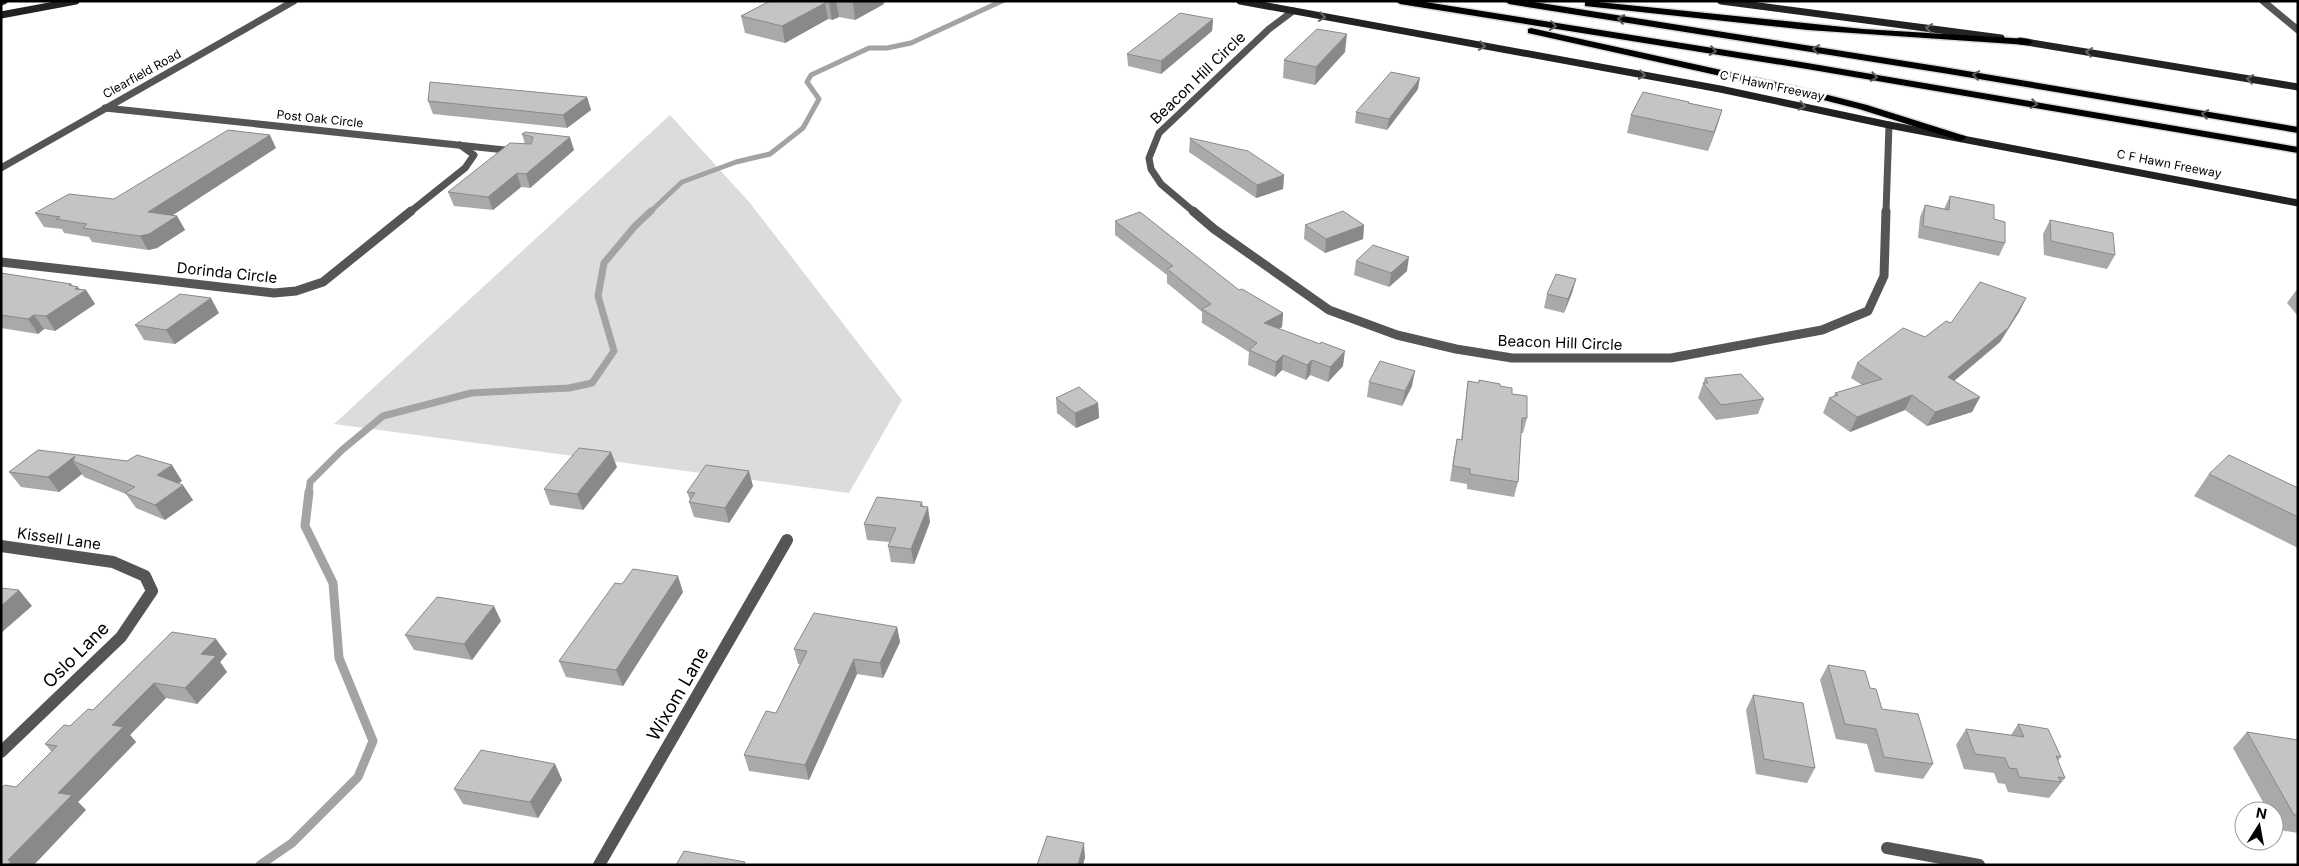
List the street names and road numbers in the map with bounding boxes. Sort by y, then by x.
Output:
street label: Beacon Hill Circle [1146,27,1249,128]
street label: Clearfield Road [100,46,184,101]
street label: C F Hawn Freeway [1718,67,1826,104]
street label: Post Oak Circle [276,106,364,131]
street label: C F Hawn Freeway [2115,146,2223,181]
street label: Dorinda Circle [176,258,278,287]
street label: Beacon Hill Circle [1497,331,1623,354]
street label: Kissell Lane [16,523,102,554]
street label: Oslo Lane [38,617,113,692]
street label: Wixom Lane [642,643,713,744]

